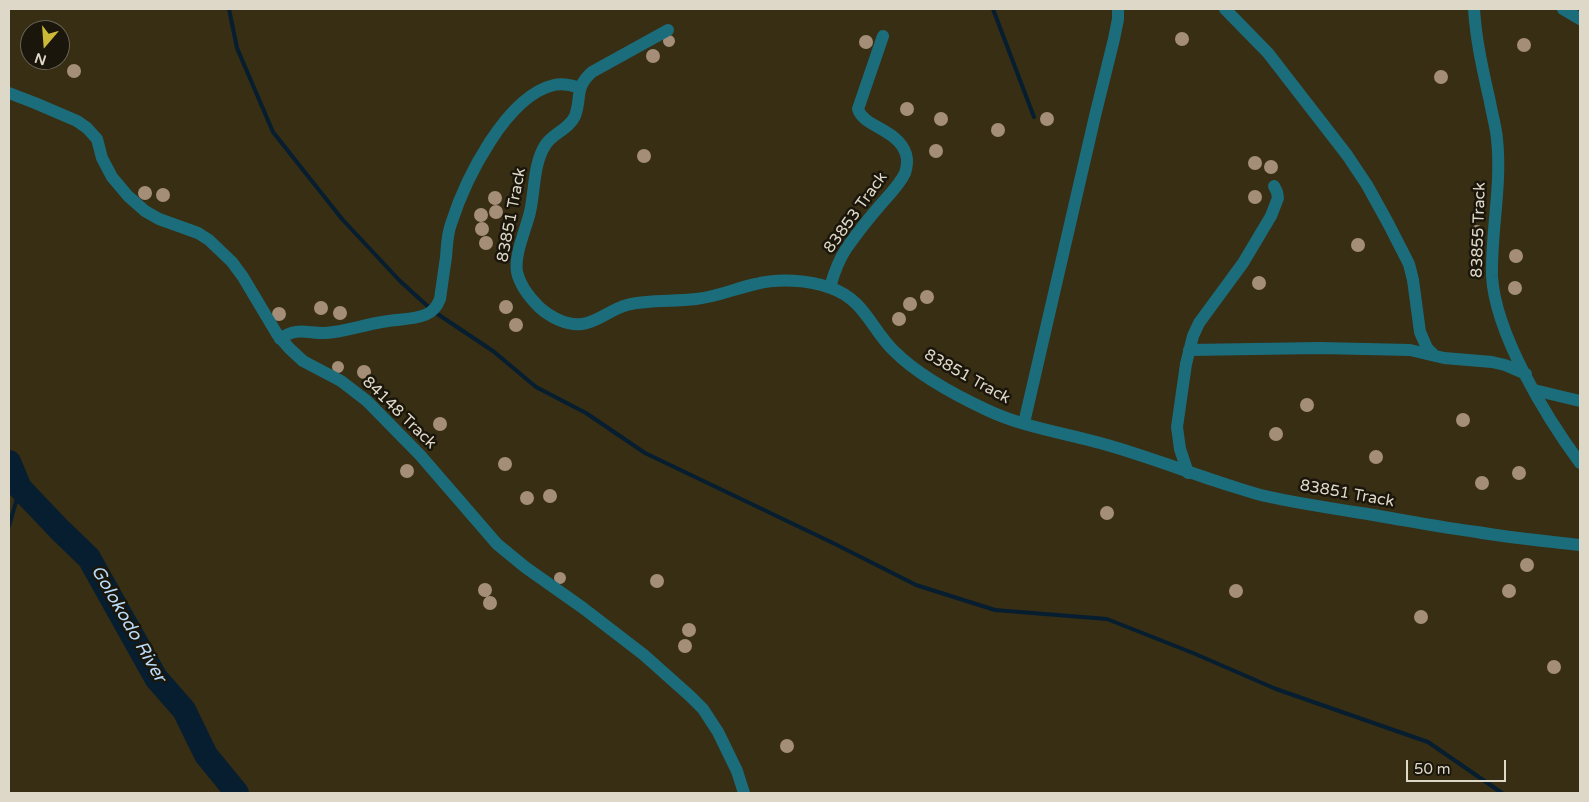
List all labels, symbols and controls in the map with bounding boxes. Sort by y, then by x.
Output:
north arrow [20,20,70,70]
text: N [33,49,48,69]
street label: 83851 Track [493,166,531,264]
street label: 83853 Track [820,169,892,257]
street label: 83855 Track [1468,182,1490,278]
street label: 83851 Track [921,345,1013,409]
street label: 84148 Track [358,373,440,453]
street label: 83851 Track [1298,476,1396,512]
water label: Golokodo River [86,562,170,686]
scale bar [1409,750,1509,782]
text: 50 m [1414,760,1451,778]

